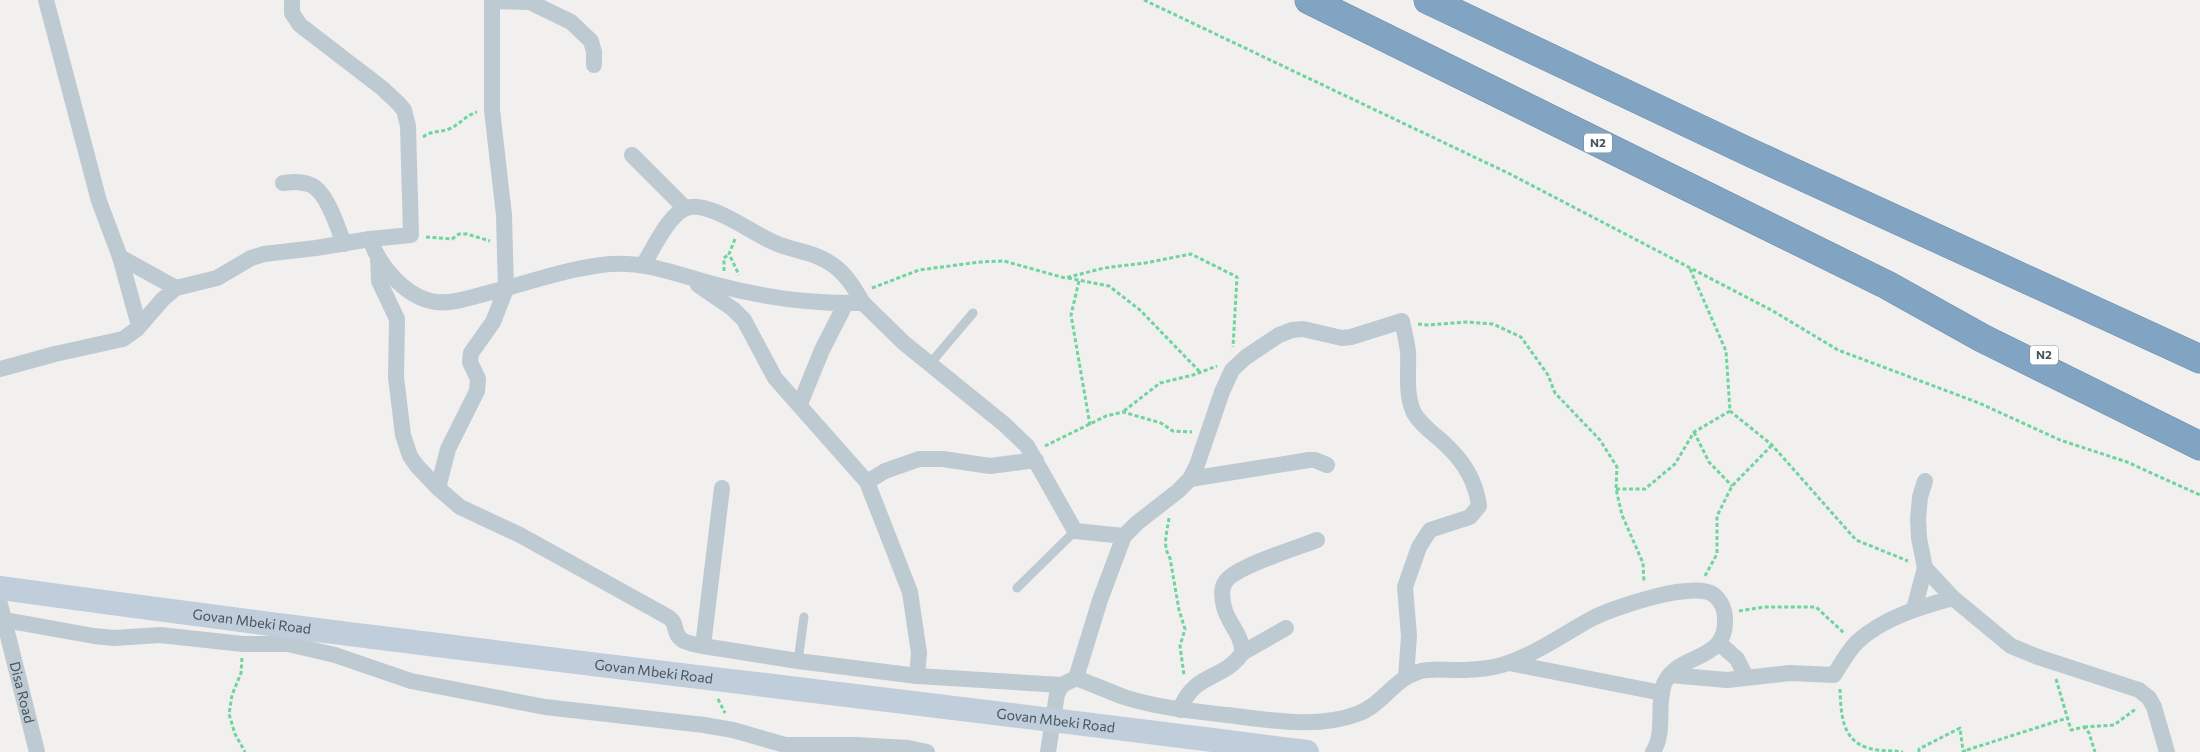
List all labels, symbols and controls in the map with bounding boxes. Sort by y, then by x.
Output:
road number: N2 [1584,134,1612,152]
road number: N2 [2030,346,2058,364]
street label: Govan Mbeki Road [192,605,312,637]
street label: Govan Mbeki Road [594,655,714,687]
street label: Disa Road [7,660,38,725]
street label: Govan Mbeki Road [996,704,1116,736]

